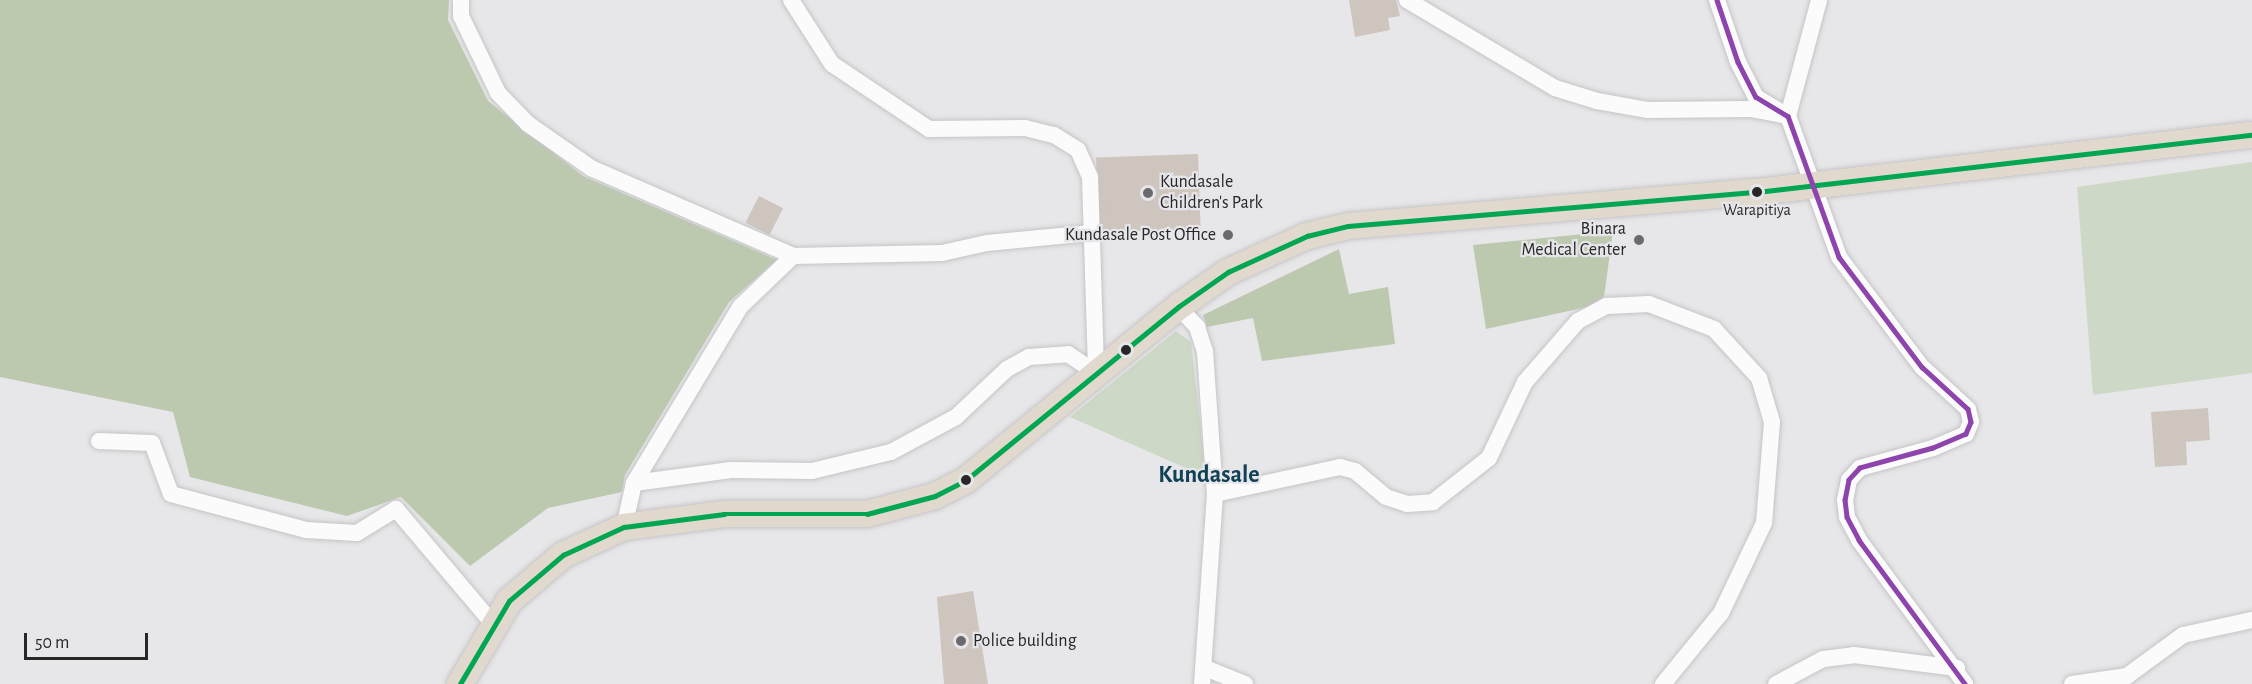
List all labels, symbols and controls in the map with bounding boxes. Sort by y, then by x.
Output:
place label: Kundasale Children's Park [1160,172,1263,214]
marker: Kundasale Children's Park [1141,186,1155,200]
marker: Warapitiya [1751,186,1763,198]
place label: Warapitiya [1723,200,1791,220]
place label: Binara Medical Center [1522,219,1626,262]
place label: Kundasale Post Office [1065,224,1216,246]
marker: Kundasale Post Office [1221,228,1235,242]
marker: Binara Medical Center [1630,231,1648,249]
unlabelled marker [1120,344,1132,356]
district label: Kundasale [1158,462,1260,490]
unlabelled marker [960,474,972,486]
scale bar [27,621,152,659]
place label: Police building [973,630,1076,652]
text: 50 m [35,634,69,652]
marker: Police building [954,634,968,648]

